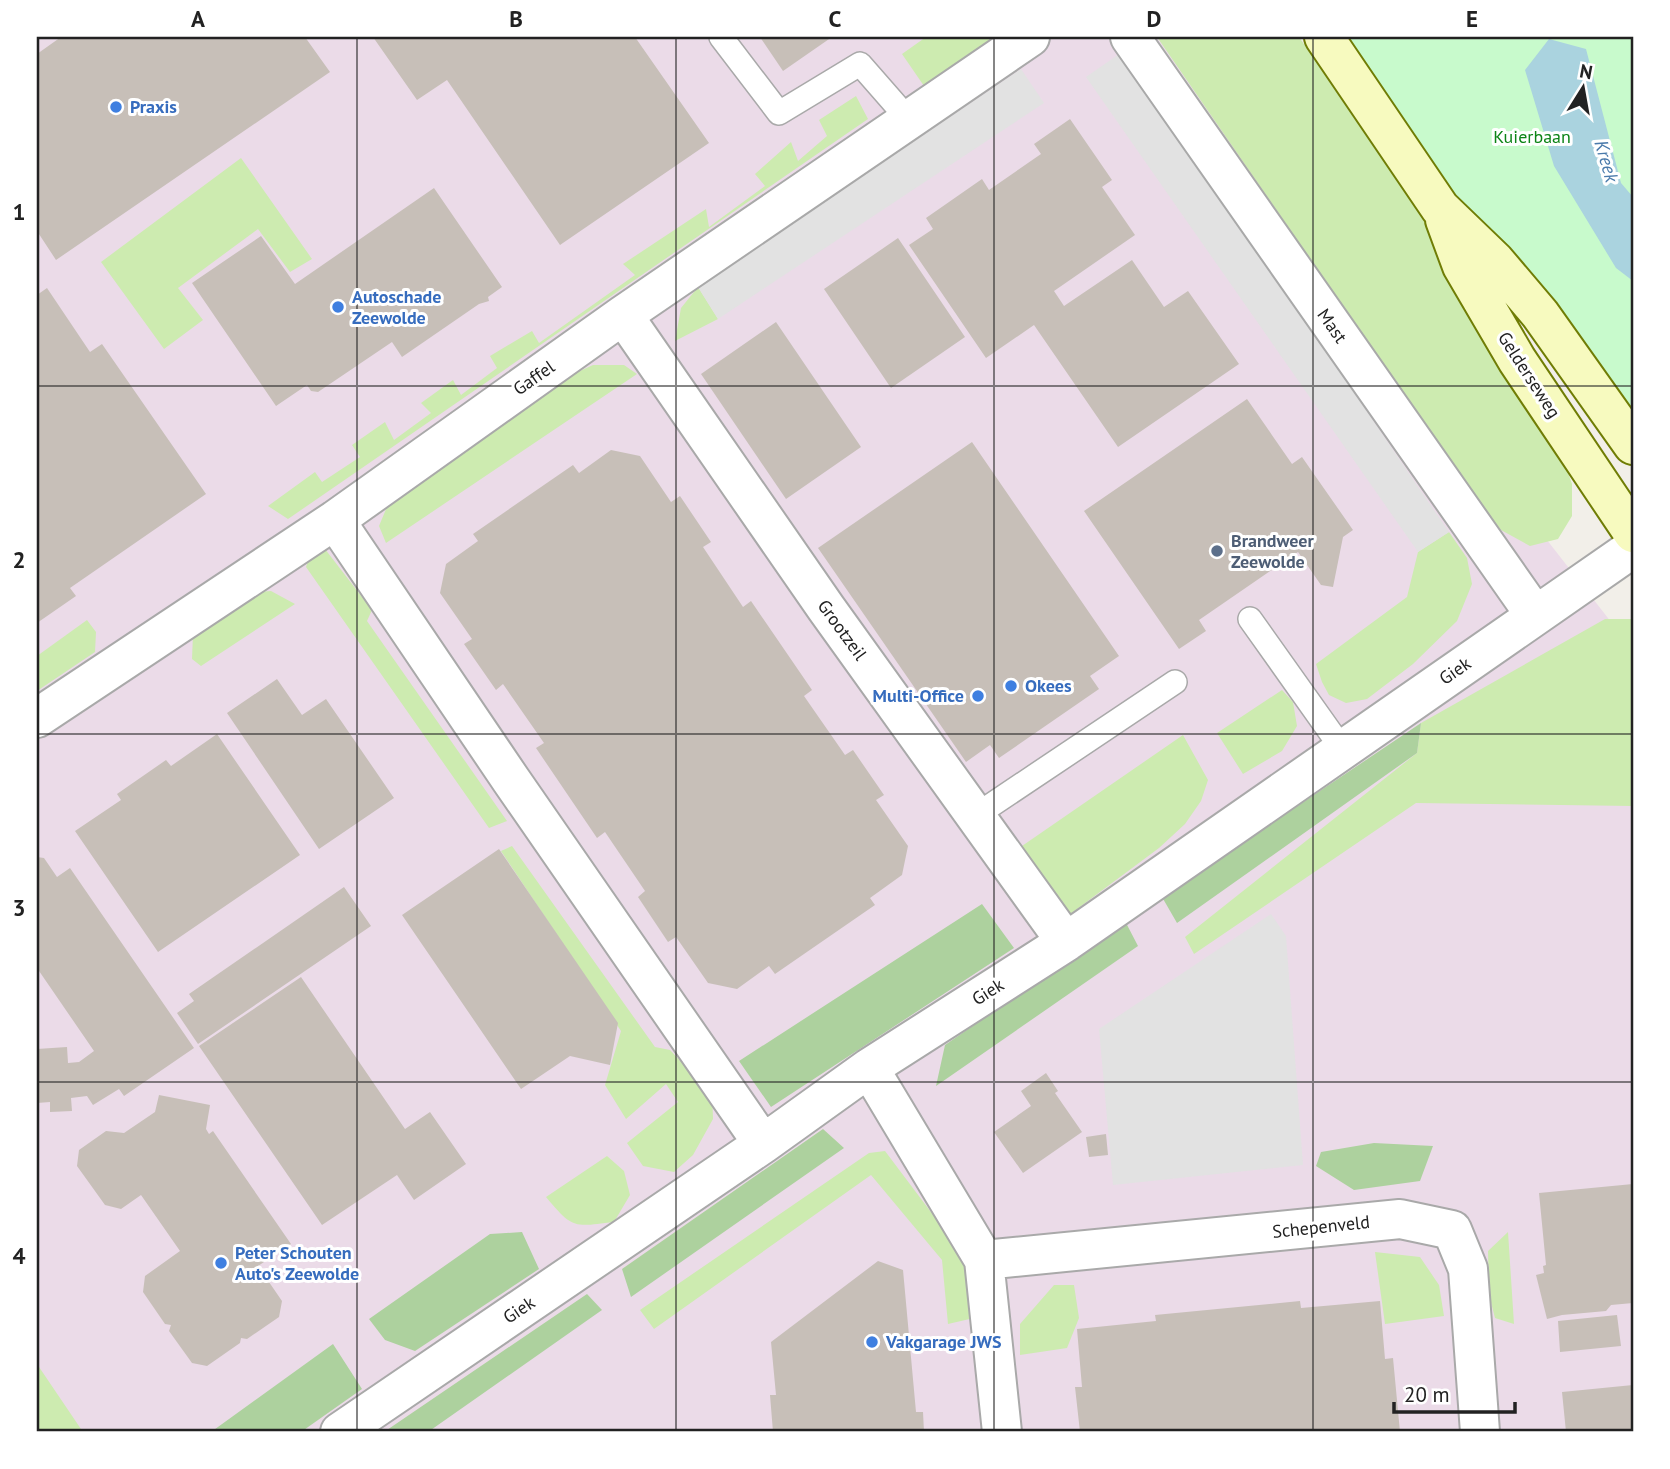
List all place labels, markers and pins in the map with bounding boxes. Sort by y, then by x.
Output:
place label: Praxis [130,95,177,118]
marker: Praxis [108,99,124,115]
place label: Autoschade Zeewolde [352,285,441,329]
marker: Autoschade Zeewolde [330,299,346,315]
place label: Brandweer Zeewolde [1231,529,1314,573]
marker: Brandweer Zeewolde [1209,543,1225,559]
place label: Okees [1025,674,1072,697]
marker: Okees [1003,678,1019,694]
place label: Multi-Office [873,684,964,707]
marker: Multi-Office [970,688,986,704]
place label: Peter Schouten Auto's Zeewolde [235,1241,359,1285]
marker: Peter Schouten Auto's Zeewolde [213,1255,229,1271]
place label: Vakgarage JWS [885,1330,1002,1353]
marker: Vakgarage JWS [864,1334,880,1350]

